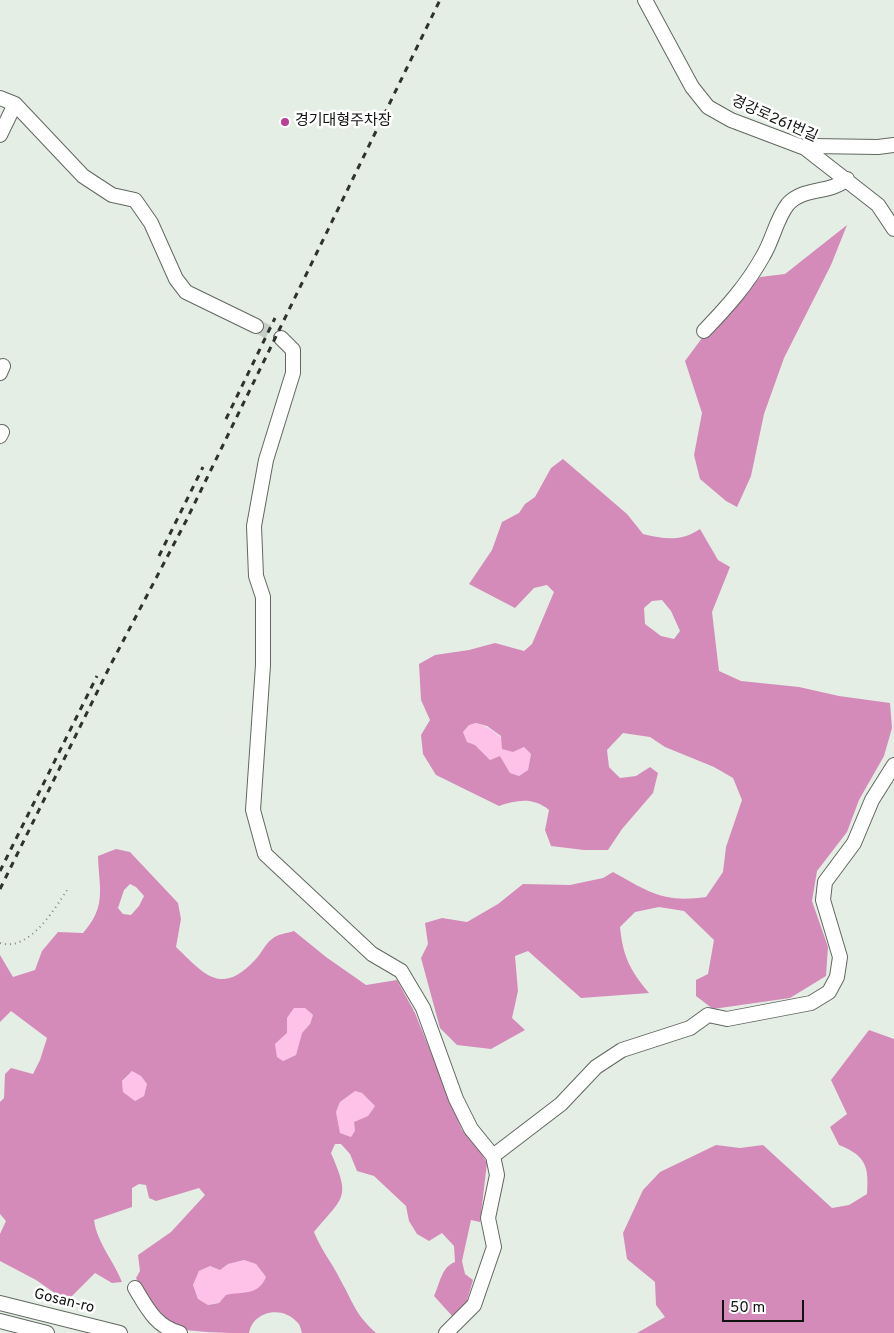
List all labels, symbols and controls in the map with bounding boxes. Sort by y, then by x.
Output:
street label: 경강로261번길 [728,93,820,147]
place label: 경기대형주차장 [295,113,392,131]
marker: 경기대형주차장 [279,116,291,128]
street label: Gosan-ro [32,1286,96,1318]
scale bar [724,1290,806,1322]
text: 50 m [730,1299,765,1318]

